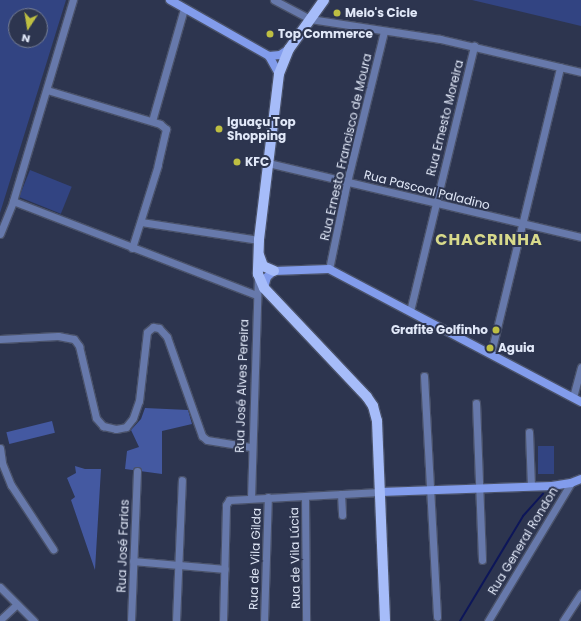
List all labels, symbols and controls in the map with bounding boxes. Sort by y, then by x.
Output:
place label: Melo's Cicle [345,6,417,20]
north arrow [8,8,48,48]
marker: Melo's Cicle [332,8,342,18]
place label: Top Commerce [278,27,373,41]
marker: Top Commerce [265,29,275,39]
text: N [20,30,31,47]
street label: Rua Ernesto Francisco de Moura [317,52,375,242]
street label: Rua Ernesto Moreira [424,59,466,177]
place label: Iguaçu Top Shopping [227,115,296,143]
marker: Iguaçu Top Shopping [214,124,224,134]
place label: KFC [245,155,269,169]
marker: KFC [232,157,242,167]
street label: Rua Pascoal Paladino [362,167,492,213]
district label: CHACRINHA [435,230,543,250]
street label: Rua José Alves Pereira [232,319,252,453]
place label: Grafite Golfinho [391,323,488,337]
marker: Grafite Golfinho [491,325,501,335]
place label: Aguia [498,341,535,355]
marker: Aguia [485,343,495,353]
street label: Rua General Rondon [485,485,561,597]
street label: Rua José Farias [114,499,132,593]
street label: Rua de Vila Lúcia [287,507,303,609]
street label: Rua de Vila Gilda [246,508,264,610]

